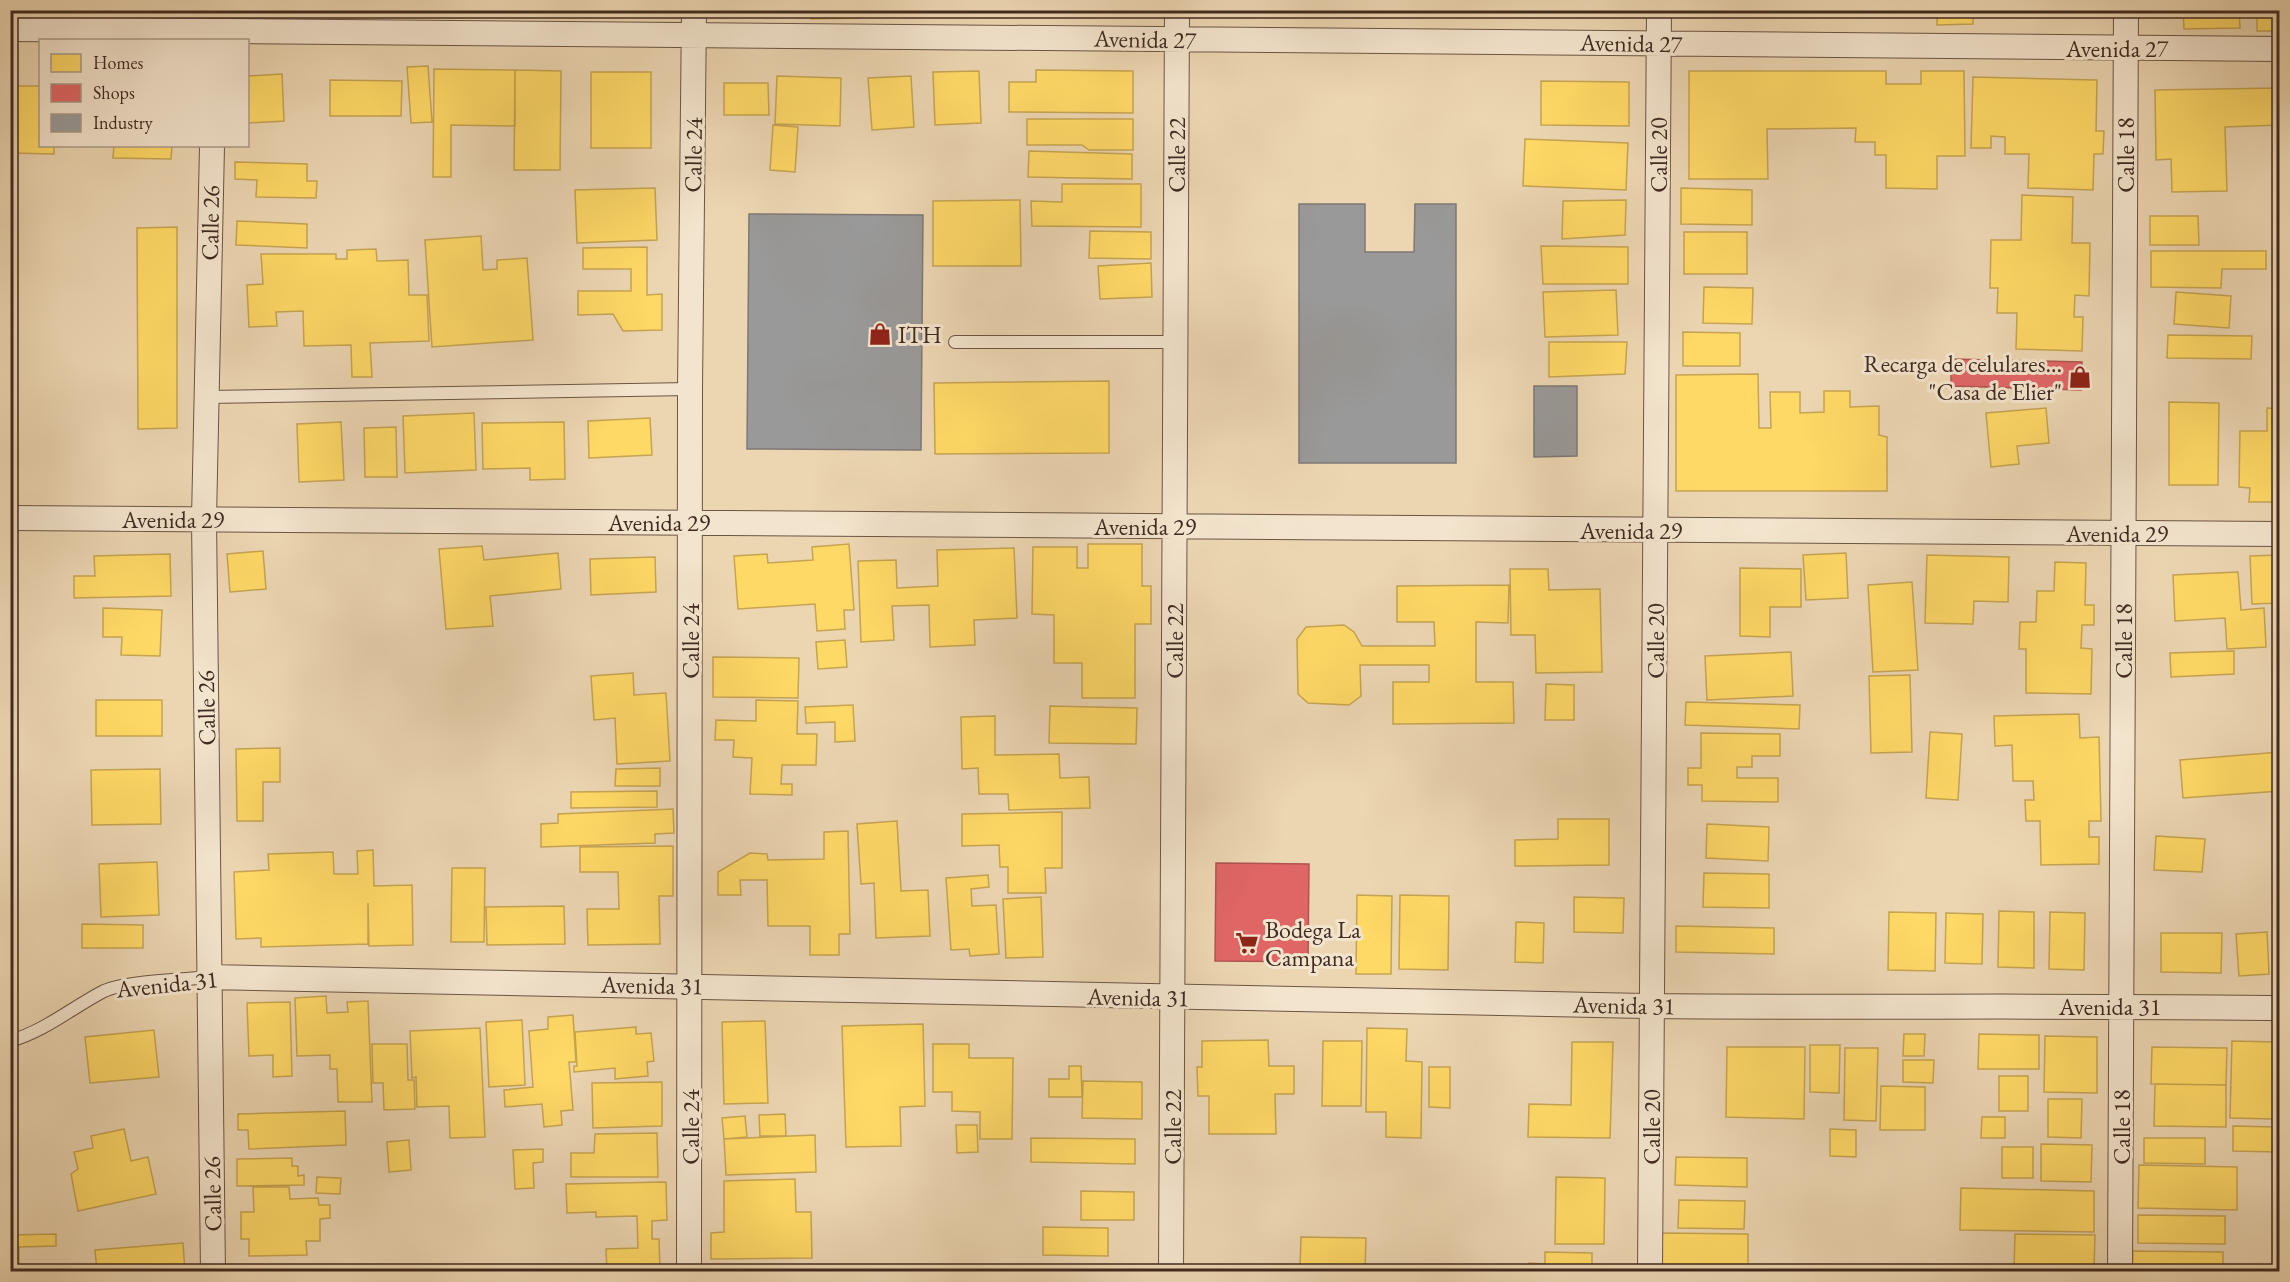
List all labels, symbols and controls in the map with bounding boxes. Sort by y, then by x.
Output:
street label: Avenida 27 [1093,23,1197,55]
street label: Avenida 27 [1579,27,1683,59]
street label: Avenida 27 [2065,33,2169,64]
legend [39,39,249,147]
text: Homes [93,51,144,74]
text: Shops [93,81,135,104]
text: Industry [93,111,153,134]
street label: Calle 24 [677,117,709,193]
street label: Calle 22 [1161,117,1192,193]
street label: Calle 20 [1643,117,1674,193]
street label: Calle 18 [2110,117,2141,193]
street label: Calle 26 [194,185,226,261]
place label: ITH [898,319,942,350]
shop icon: ITH [867,321,893,347]
place label: Recarga de celulares... "Casa de Elier" [1864,348,2062,407]
shop icon: Recarga de celulares... "Casa de Elier" [2067,364,2093,390]
street label: Avenida 29 [121,504,225,535]
street label: Avenida 29 [607,507,711,538]
street label: Avenida 29 [1093,511,1197,542]
street label: Avenida 29 [1579,515,1683,546]
street label: Avenida 29 [2065,518,2169,549]
street label: Calle 24 [675,603,706,679]
street label: Calle 22 [1159,603,1190,679]
street label: Calle 20 [1640,603,1671,679]
street label: Calle 18 [2108,603,2139,679]
street label: Calle 26 [190,670,222,746]
place label: Bodega La Campana [1265,914,1361,973]
supermarket icon: Bodega La Campana [1234,930,1260,956]
street label: Avenida 31 [114,963,219,1005]
street label: Avenida 31 [600,969,703,1001]
street label: Avenida 31 [1086,981,1189,1013]
street label: Avenida 31 [1572,989,1675,1021]
street label: Avenida 31 [2058,991,2161,1022]
street label: Calle 24 [675,1089,706,1165]
street label: Calle 22 [1157,1089,1188,1165]
street label: Calle 20 [1636,1089,1667,1165]
street label: Calle 18 [2106,1089,2137,1165]
street label: Calle 26 [196,1156,228,1232]

